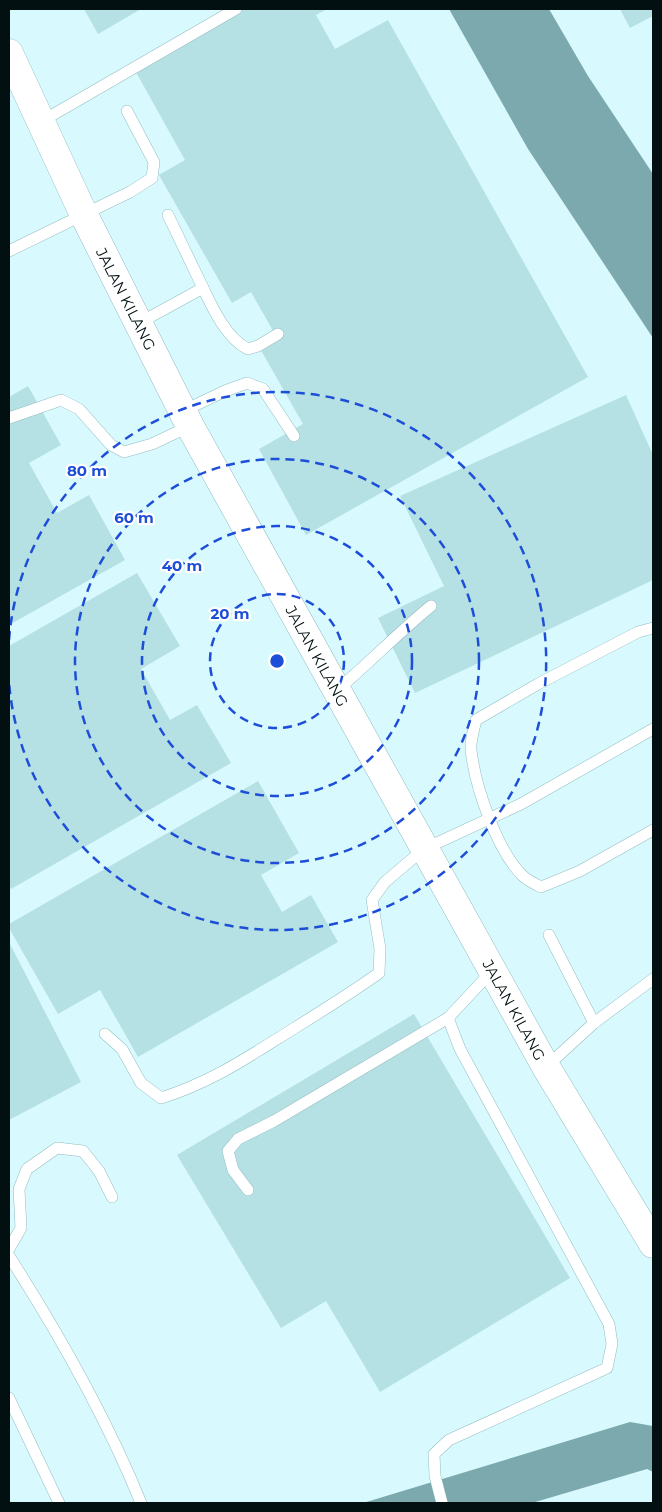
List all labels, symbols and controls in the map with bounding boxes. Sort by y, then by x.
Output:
street label: JALAN KILANG [92,244,160,353]
text: 80 m [67,461,107,480]
text: 60 m [114,508,154,527]
text: 40 m [162,556,202,575]
street label: JALAN KILANG [281,601,353,710]
text: 20 m [210,604,250,623]
centre of rings [268,652,286,670]
street label: JALAN KILANG [478,955,550,1064]

